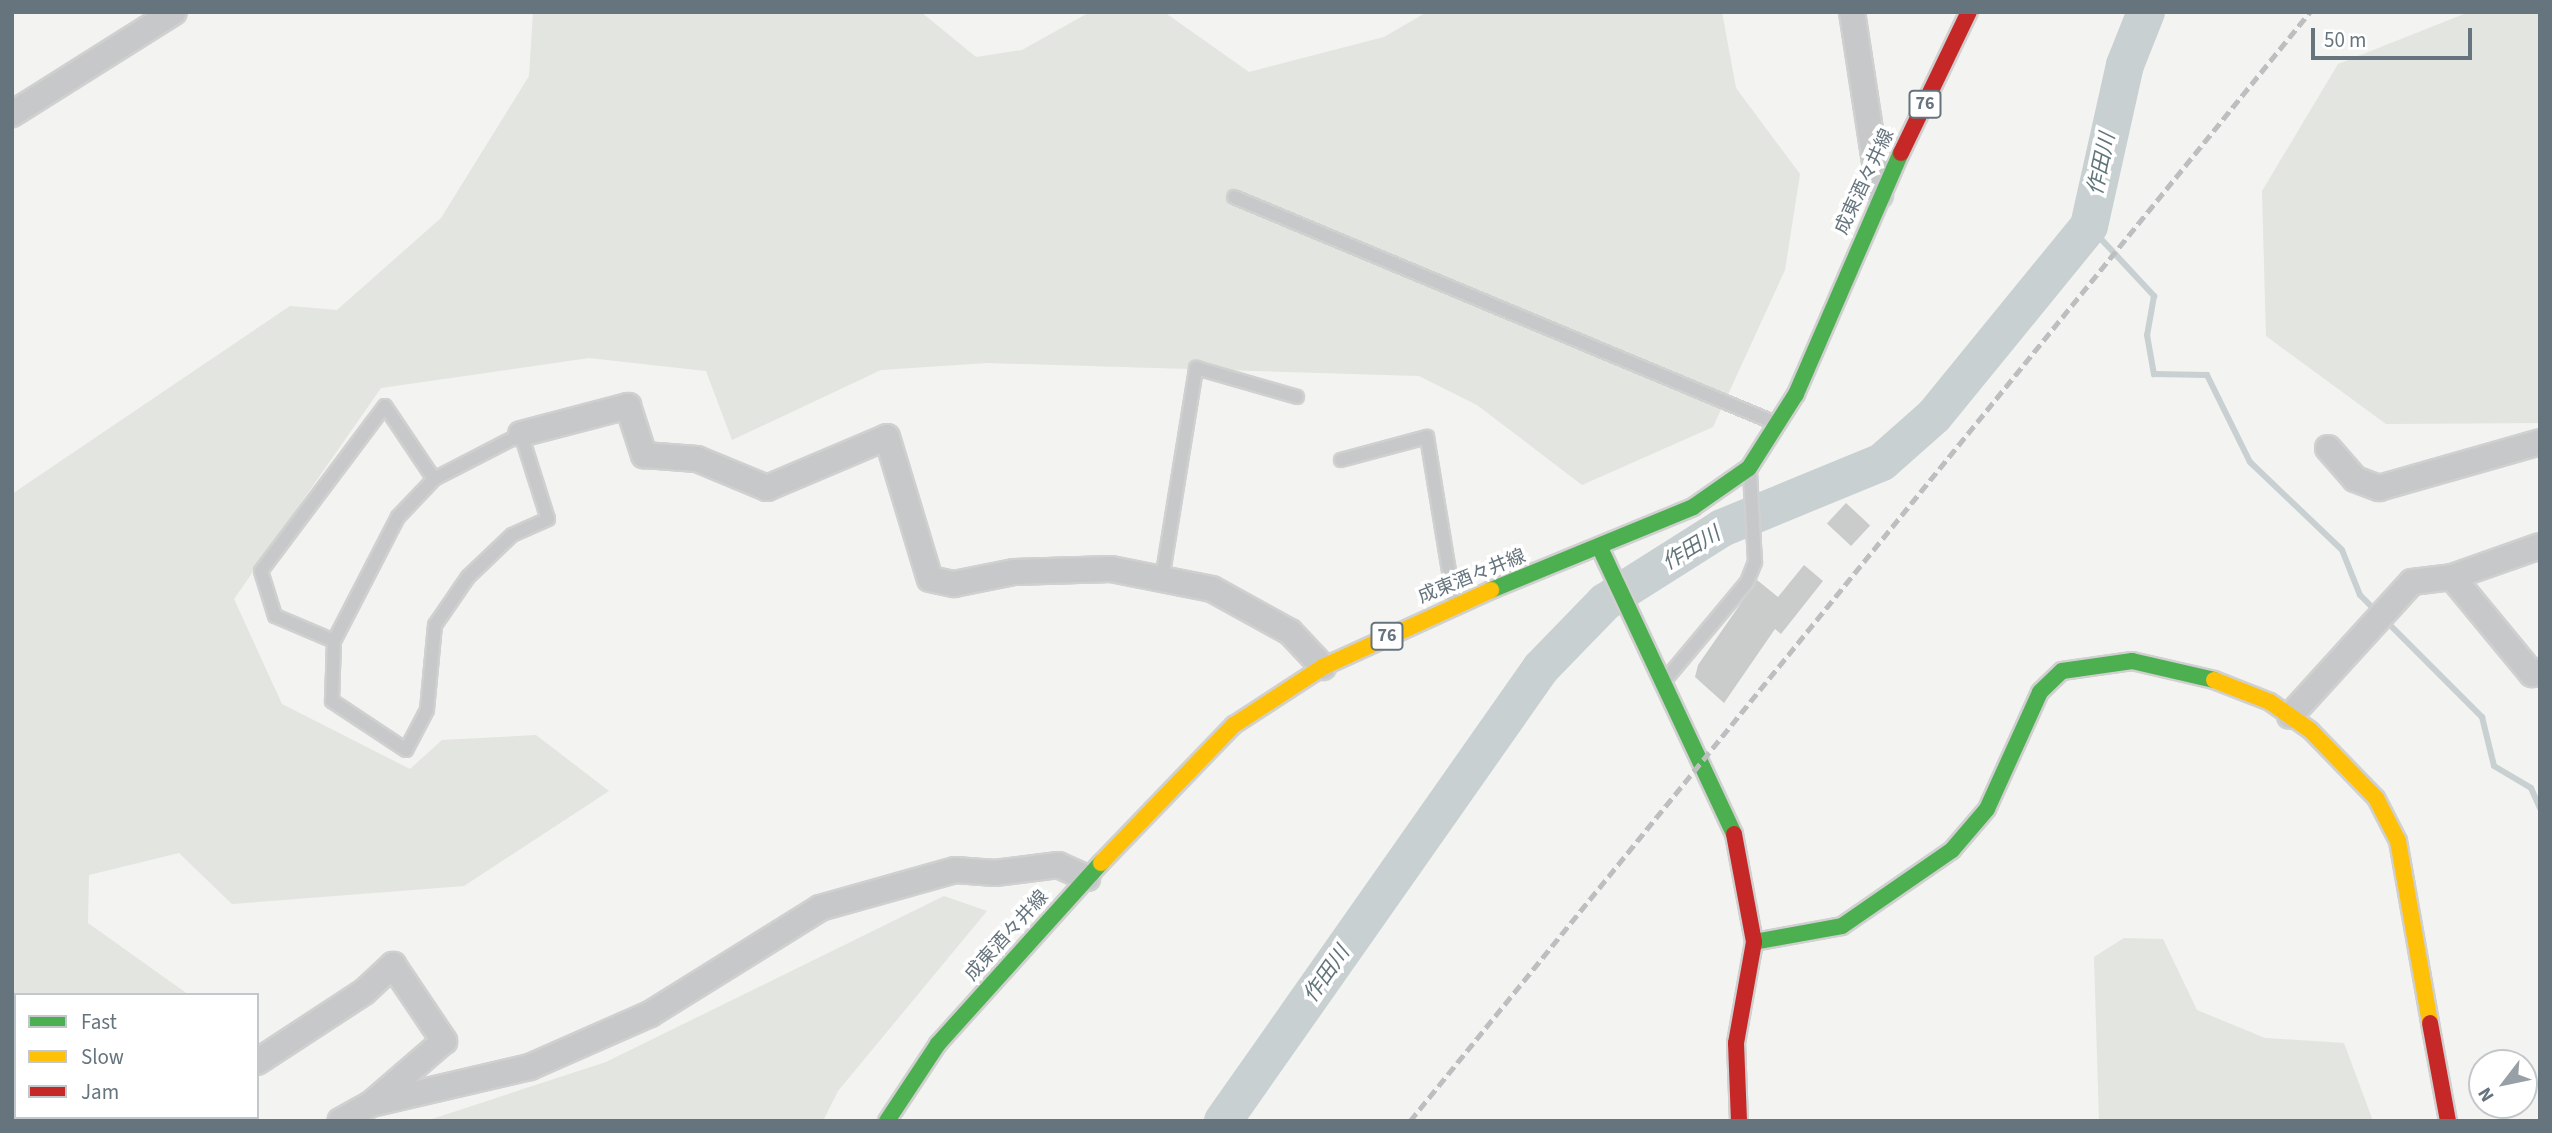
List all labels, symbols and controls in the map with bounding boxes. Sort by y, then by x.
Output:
scale bar [2314,14,2475,58]
text: 50 m [2324,25,2366,55]
road number: 76 [1908,90,1942,119]
street label: 成東酒々井線 [1831,126,1899,238]
water label: 作田川 [2082,131,2120,197]
water label: 作田川 [1658,521,1724,575]
street label: 成東酒々井線 [1415,545,1529,609]
road number: 76 [1370,622,1404,650]
street label: 成東酒々井線 [960,886,1054,986]
water label: 作田川 [1298,941,1354,1007]
legend [14,993,259,1119]
text: Fast [81,1007,117,1037]
text: Slow [81,1042,124,1072]
north arrow [2468,1049,2538,1119]
text: Jam [81,1077,119,1107]
text: N [2472,1082,2501,1107]

